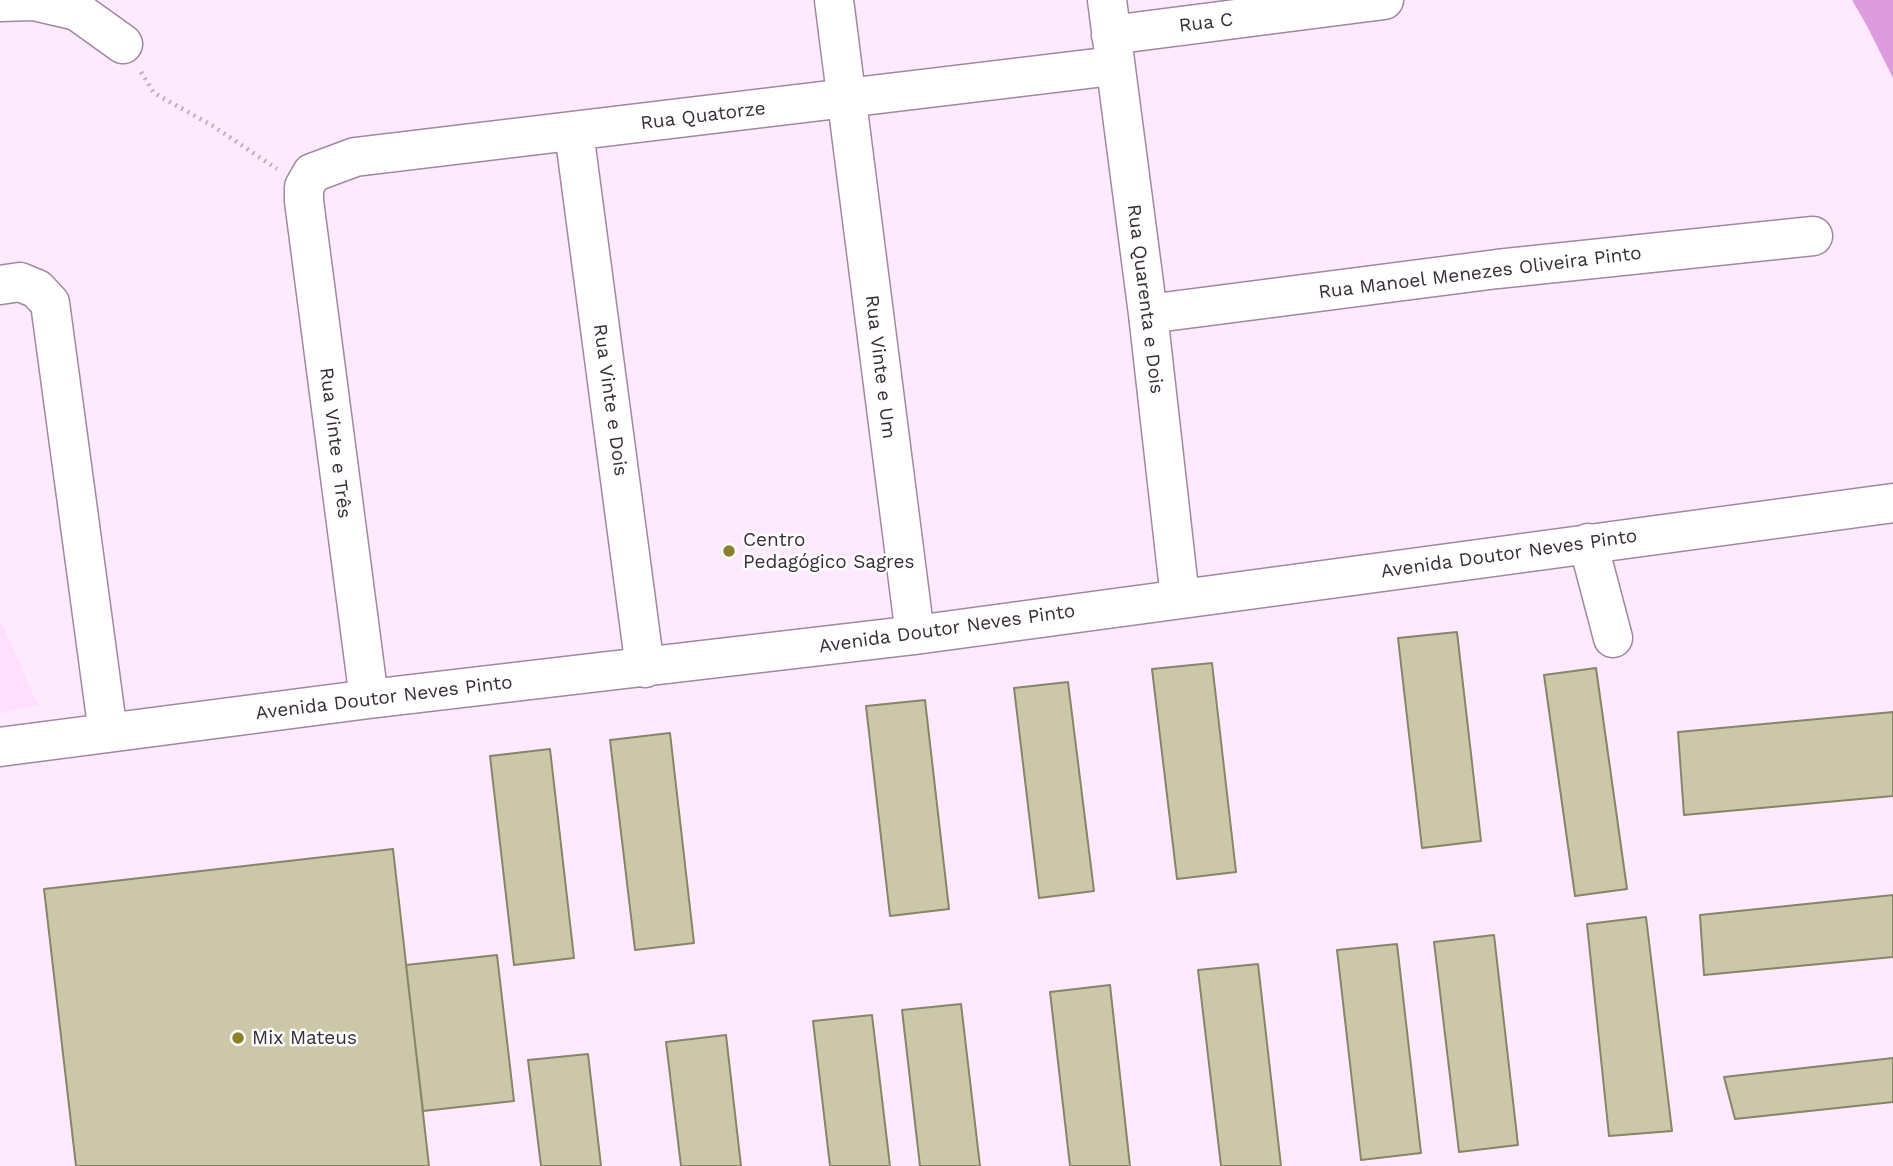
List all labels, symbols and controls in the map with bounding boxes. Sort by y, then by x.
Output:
street label: Rua C [1178,8,1234,38]
street label: Rua Quatorze [639,97,767,135]
street label: Rua Quarenta e Dois [1122,203,1168,395]
street label: Rua Manoel Menezes Oliveira Pinto [1317,242,1643,304]
street label: Rua Vinte e Um [860,294,900,440]
street label: Rua Vinte e Dois [588,322,632,478]
street label: Rua Vinte e Três [314,366,356,520]
street label: Avenida Doutor Neves Pinto [1379,525,1639,583]
place label: Centro Pedagógico Sagres [743,529,915,573]
marker: Centro Pedagógico Sagres [721,543,737,559]
street label: Avenida Doutor Neves Pinto [817,600,1077,658]
street label: Avenida Doutor Neves Pinto [254,671,514,725]
place label: Mix Mateus [252,1027,357,1049]
marker: Mix Mateus [230,1030,246,1046]

